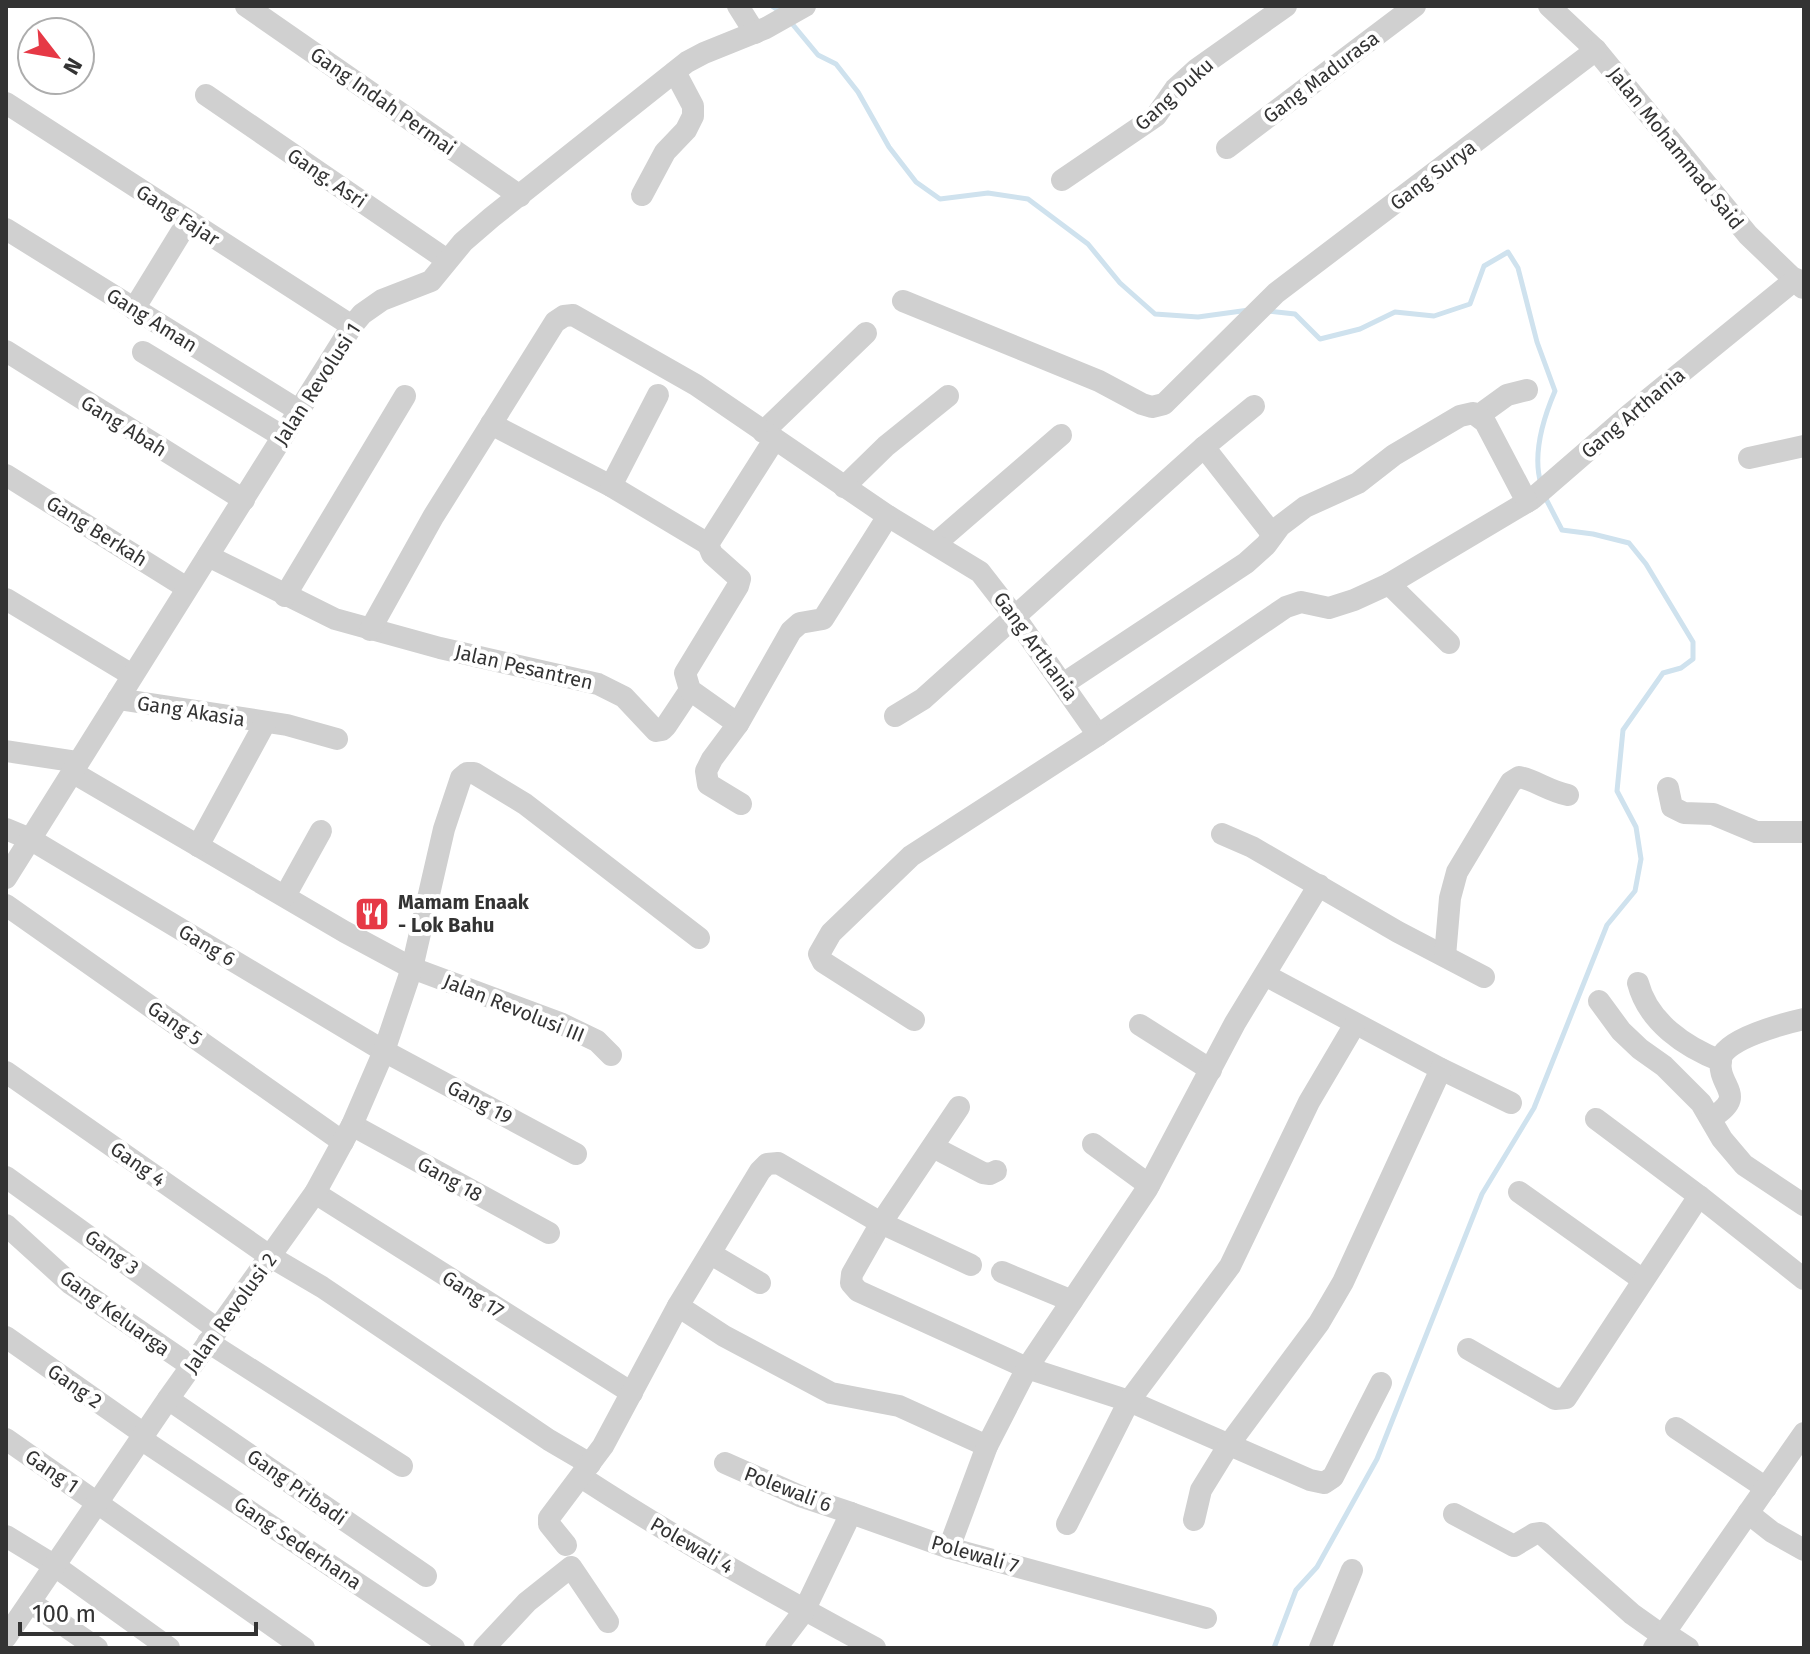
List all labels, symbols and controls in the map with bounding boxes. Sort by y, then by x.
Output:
north arrow [16,16,96,96]
street label: Gang Madurasa [1258,26,1384,128]
street label: Gang Indah Permai [306,42,460,160]
text: N [57,53,88,79]
street label: Gang Duku [1130,53,1218,135]
street label: Jalan Mohammad Said [1603,62,1749,234]
street label: Gang Surya [1385,135,1481,215]
street label: Gang. Asri [283,143,371,213]
street label: Gang Fajar [132,179,224,251]
street label: Gang Aman [102,283,202,357]
street label: Jalan Revolusi 1 [269,318,365,450]
street label: Gang Arthania [1576,363,1690,463]
street label: Gang Abah [77,390,171,462]
street label: Gang Berkah [42,491,152,571]
street label: Gang Arthania [989,587,1083,705]
street label: Jalan Pesantren [453,639,595,695]
street label: Gang Akasia [135,691,247,731]
place label: Mamam Enaak - Lok Bahu [398,890,530,937]
restaurant icon: Mamam Enaak - Lok Bahu [353,895,391,933]
street label: Gang 6 [174,919,240,971]
street label: Jalan Revolusi III [440,969,588,1047]
street label: Gang 5 [143,996,207,1050]
street label: Gang 19 [443,1075,517,1129]
street label: Gang 4 [106,1137,170,1192]
street label: Gang 18 [413,1151,487,1207]
street label: Gang 3 [80,1224,144,1280]
street label: Jalan Revolusi 2 [179,1248,281,1378]
street label: Gang Keluarga [55,1265,175,1361]
street label: Gang 17 [438,1265,508,1323]
street label: Gang 2 [43,1359,107,1413]
street label: Gang 1 [21,1444,83,1498]
street label: Gang Pribadi [243,1444,351,1530]
street label: Polewali 6 [741,1461,835,1517]
street label: Gang Sederhana [230,1492,366,1594]
street label: Polewali 4 [646,1512,738,1578]
street label: Polewali 7 [929,1530,1022,1578]
scale bar [20,1586,256,1636]
text: 100 m [32,1600,96,1628]

